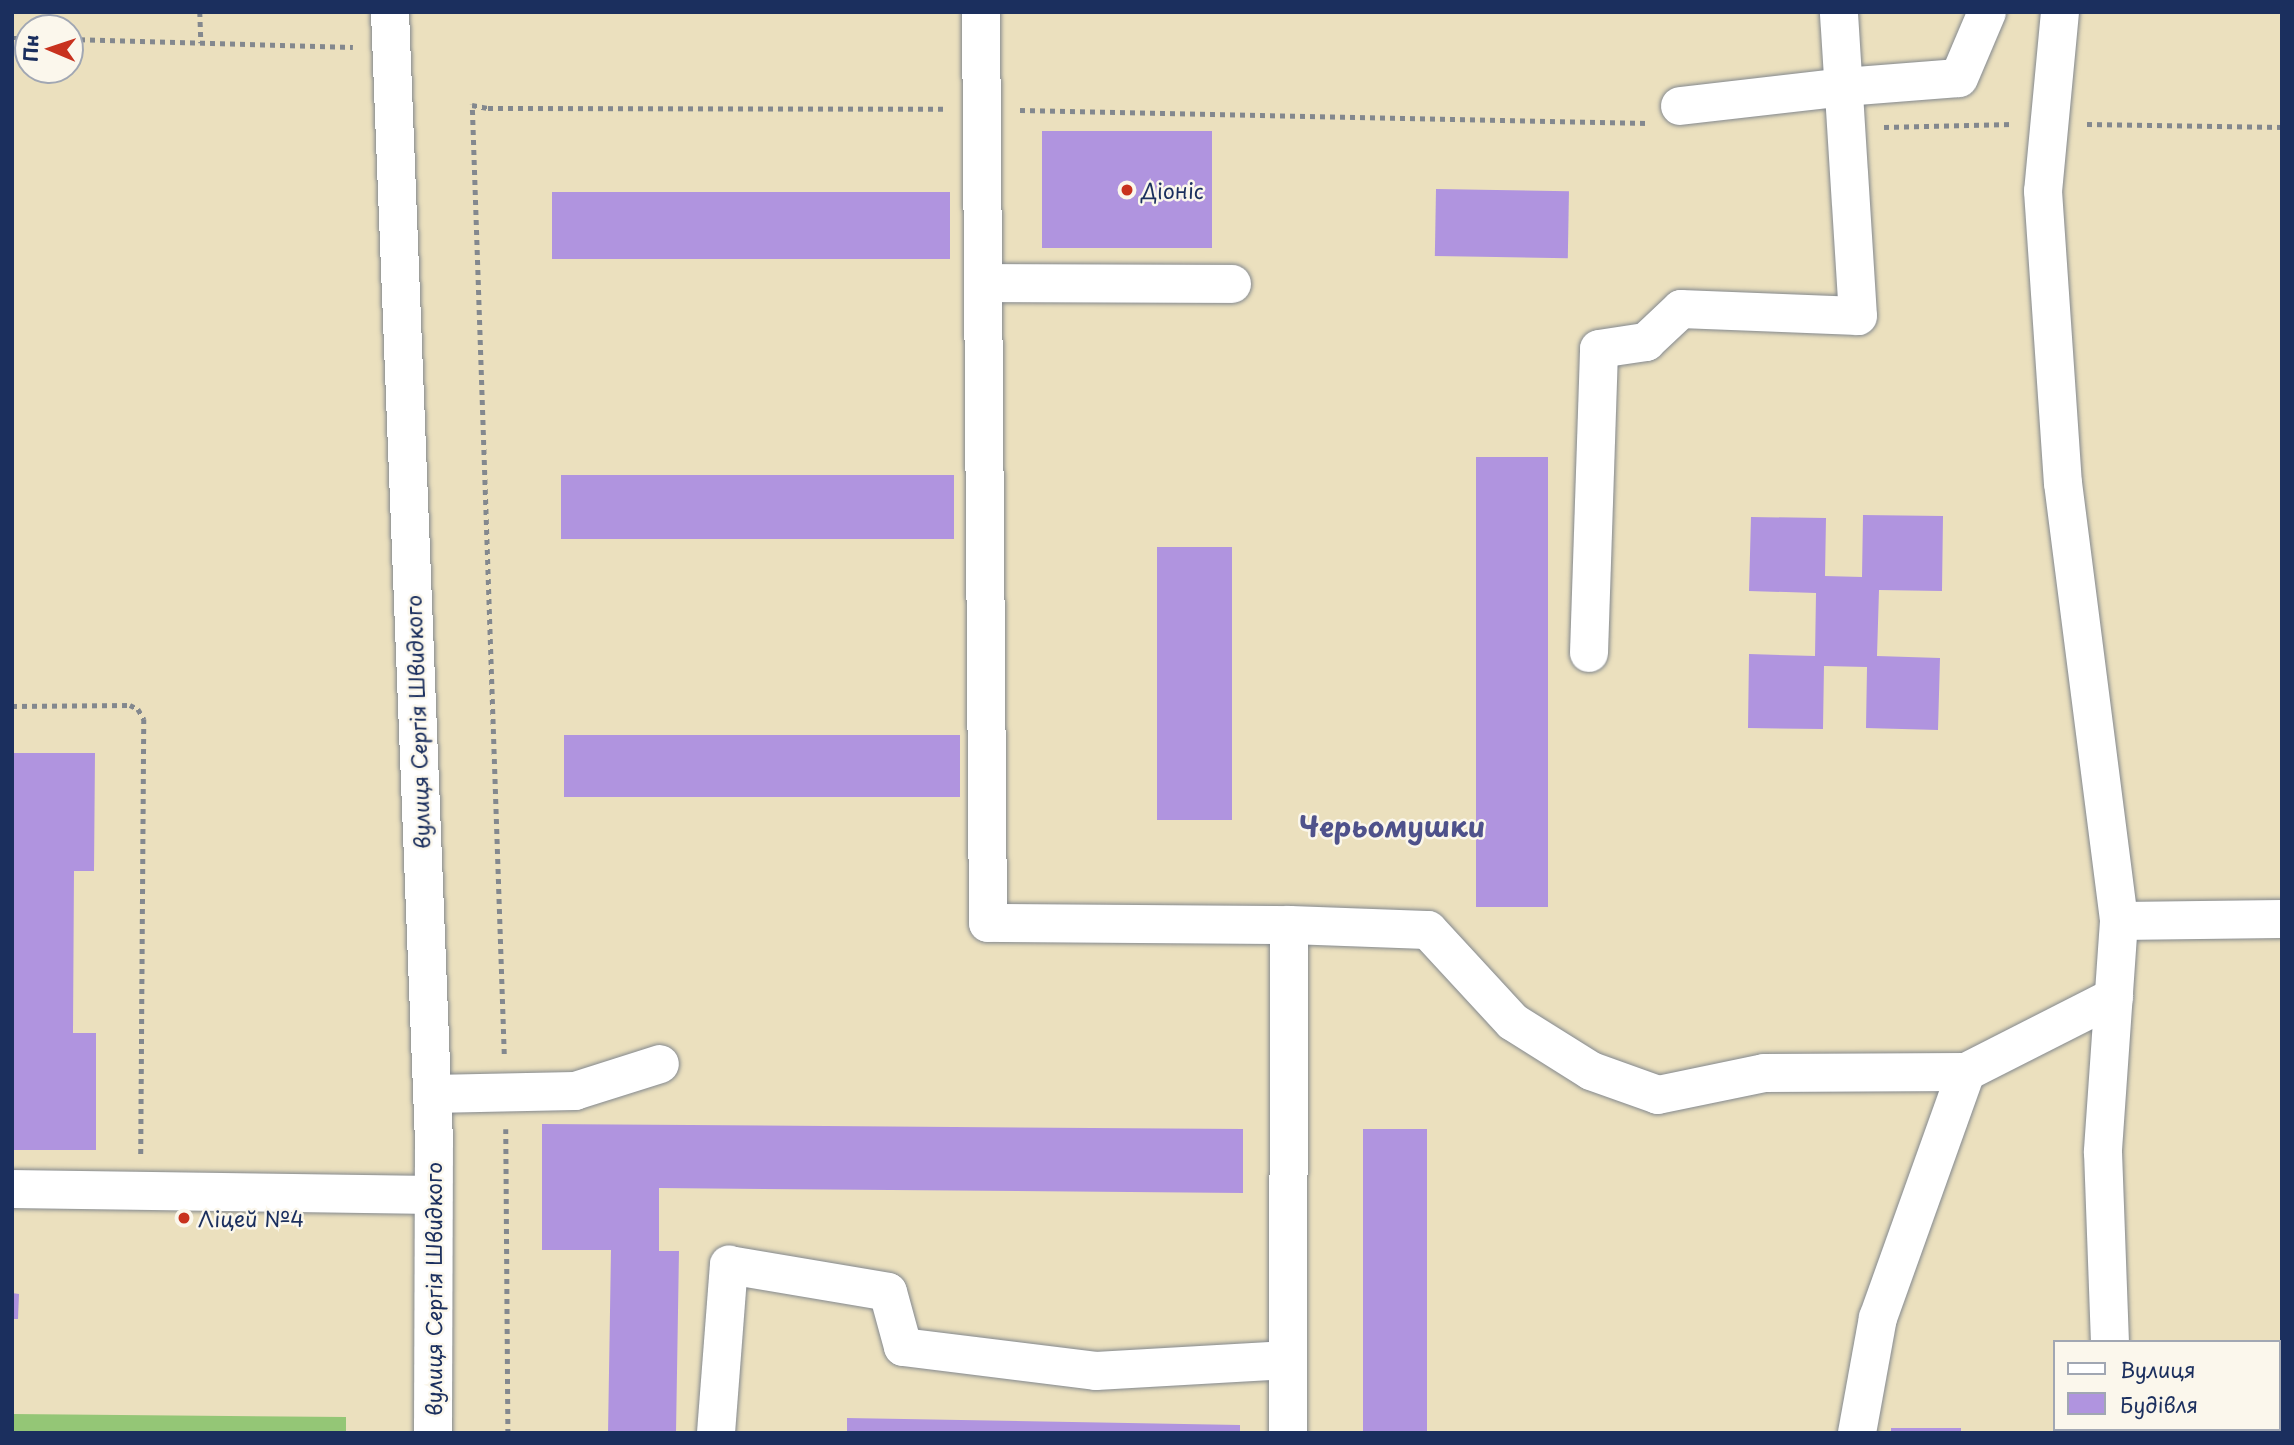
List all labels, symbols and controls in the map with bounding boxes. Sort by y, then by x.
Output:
north arrow [14,14,84,84]
text: Пн [16,34,44,63]
place label: Діоніс [1141,177,1204,203]
marker: Діоніс [1119,182,1135,198]
street label: вулиця Сергія Швидкого [400,594,434,850]
district label: Черьомушки [1299,809,1485,843]
street label: вулиця Сергія Швидкого [420,1161,446,1417]
place label: Ліцей №4 [198,1205,304,1231]
marker: Ліцей №4 [176,1210,192,1226]
legend [2052,1340,2280,1431]
text: Вулиця [2120,1353,2196,1385]
text: Будівля [2120,1388,2198,1420]

